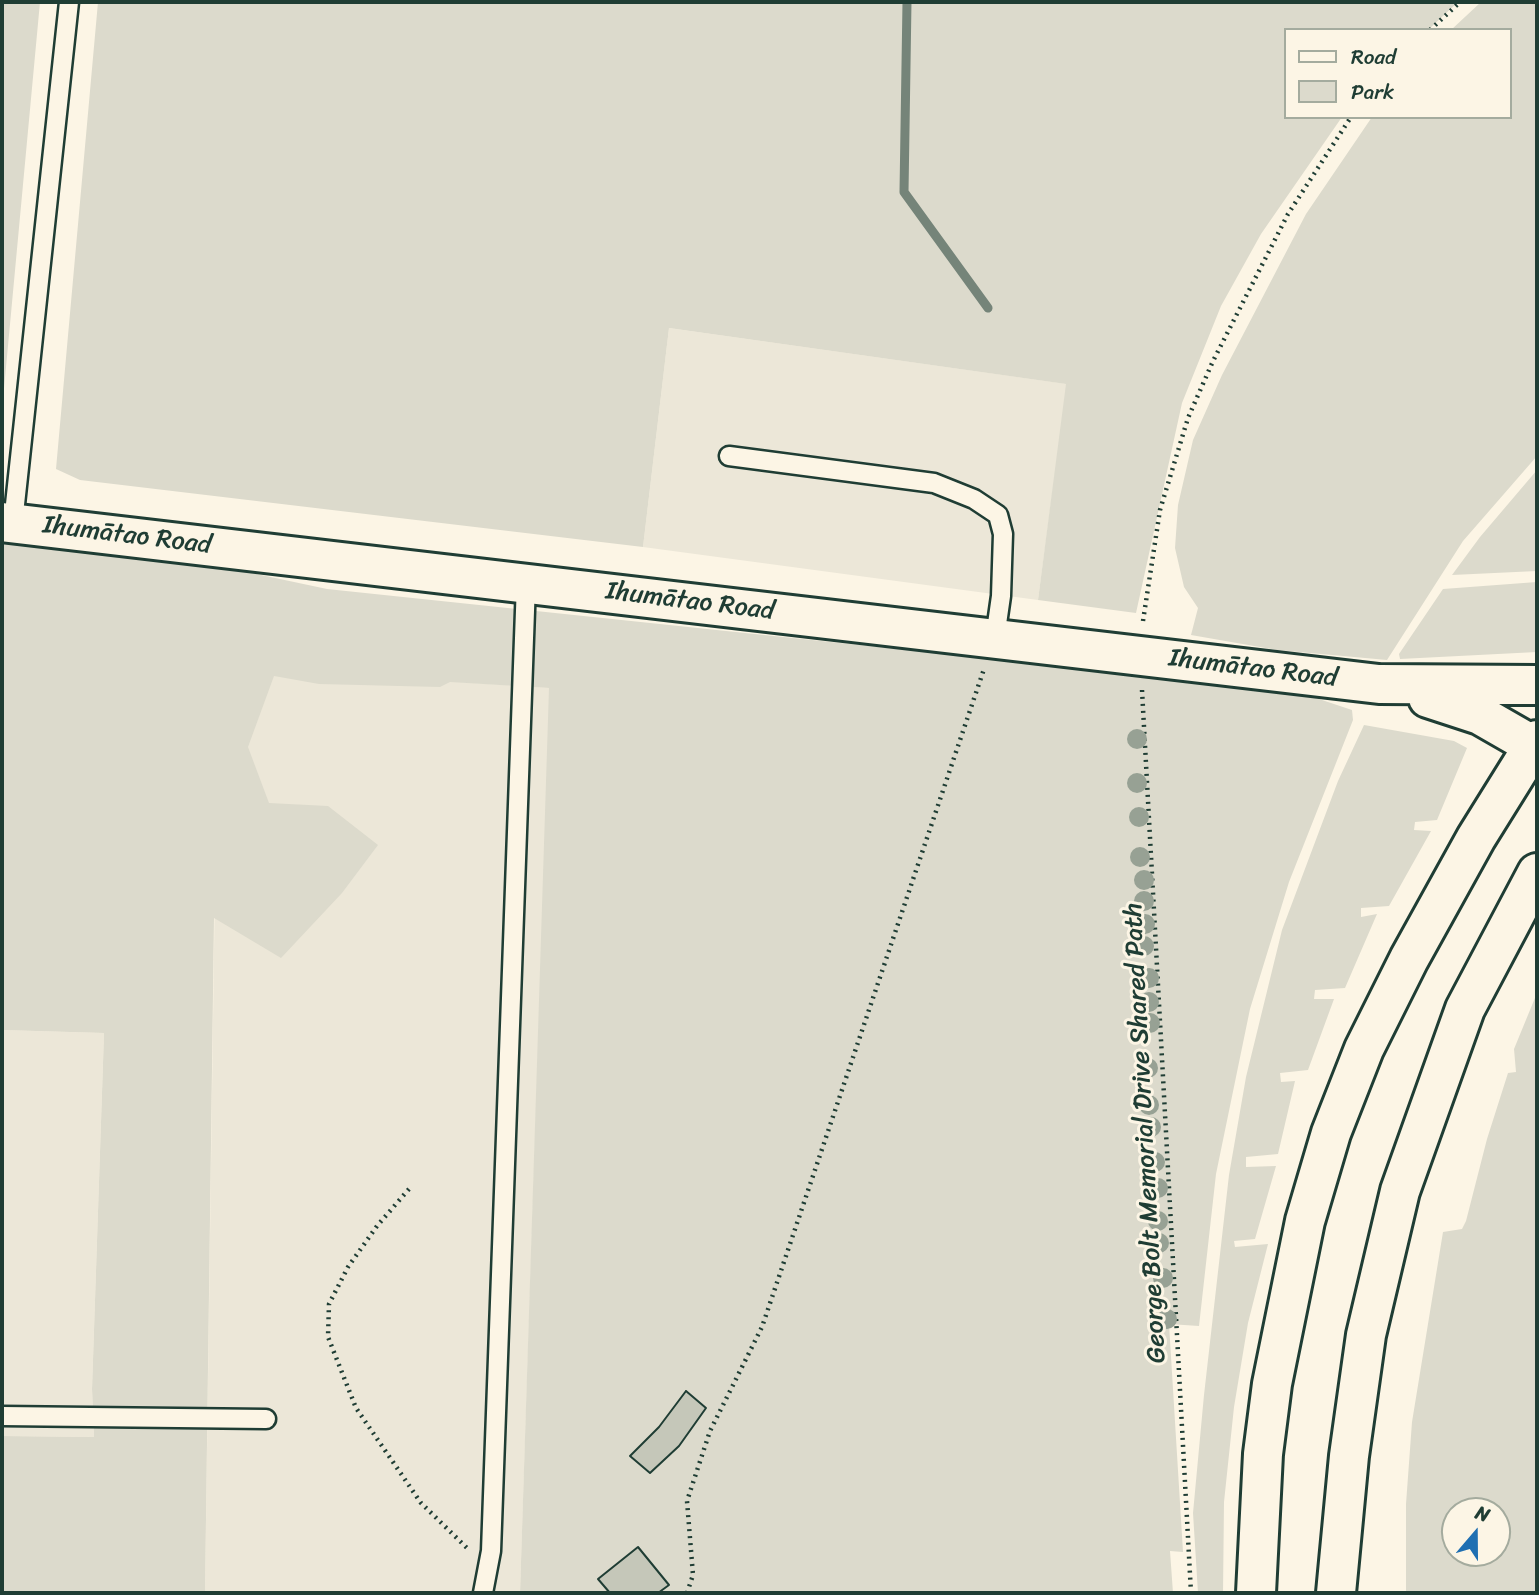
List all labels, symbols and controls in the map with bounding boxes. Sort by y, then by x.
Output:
legend [1284,28,1511,119]
text: Road [1351,38,1396,76]
text: Park [1351,73,1394,111]
street label: Ihumātao Road [41,510,213,562]
street label: Ihumātao Road [604,576,776,628]
street label: Ihumātao Road [1167,643,1339,695]
street label: George Bolt Memorial Drive Shared Path [1118,902,1174,1364]
text: N [1471,1496,1494,1531]
north arrow [1441,1497,1511,1567]

